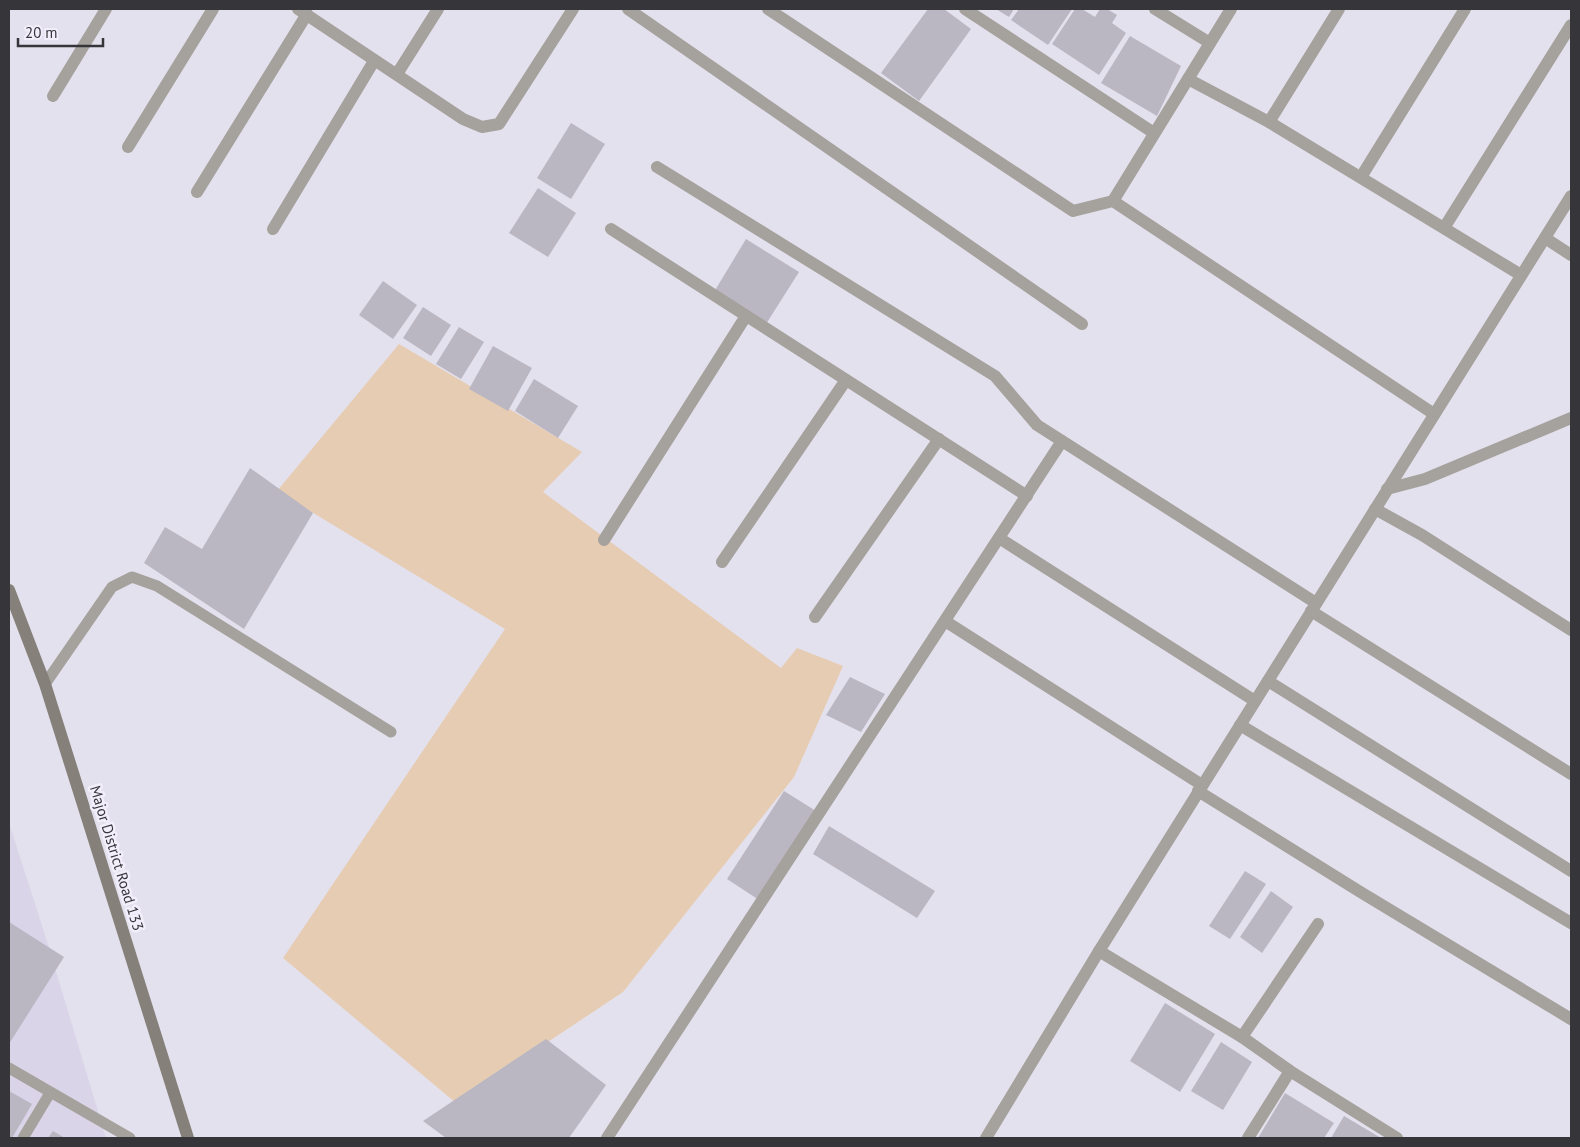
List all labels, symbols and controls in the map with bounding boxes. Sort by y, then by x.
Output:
scale bar [18,15,102,47]
text: 20 m [25,23,58,42]
street label: Major District Road 133 [86,783,148,933]

